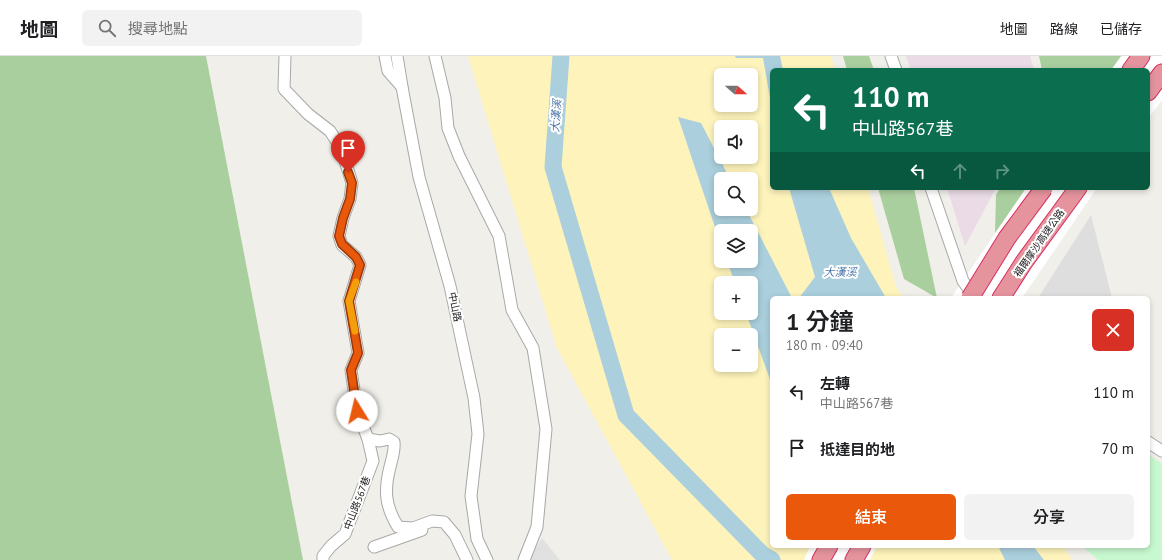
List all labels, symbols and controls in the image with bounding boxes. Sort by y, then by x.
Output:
search box [82,10,362,46]
text: 地圖 [20,17,58,41]
icon: search [96,17,118,39]
text: 搜尋地點 [128,19,188,38]
text: 地圖 [1000,20,1028,38]
text: 路線 [1050,20,1078,38]
text: 已儲存 [1100,20,1142,38]
north arrow [714,68,758,112]
map controls [714,68,758,372]
text: 110 m [852,78,929,115]
icon: left [786,84,838,136]
water label: 大漢溪 [548,97,564,133]
text: 中山路567巷 [852,117,953,140]
button: sound [714,120,758,164]
pin [331,131,365,172]
icon: arrive [337,137,359,159]
icon: left [907,160,929,182]
icon: ahead [949,160,971,182]
icon: right [991,160,1013,182]
button: search [714,172,758,216]
street label: 福爾摩沙高速公路 [1011,207,1067,279]
button: layers [714,224,758,268]
water label: 大漢溪 [824,265,858,279]
button: + [714,276,758,320]
street label: 中山路 [446,291,464,323]
text: 1 分鐘 [786,306,854,337]
button: close [1092,309,1134,351]
button: − [714,328,758,372]
text: 180 m · 09:40 [786,337,863,354]
text: 左轉 [820,374,850,393]
icon: left [786,381,808,403]
text: 110 m [1093,383,1134,402]
position arrow [336,390,378,432]
text: 中山路567巷 [820,395,893,412]
icon: arrive [786,437,808,459]
text: 70 m [1101,439,1134,458]
text: 抵達目的地 [820,440,895,459]
street label: 中山路567巷 [341,474,373,532]
button: 結束 [786,494,956,540]
button: 分享 [964,494,1134,540]

